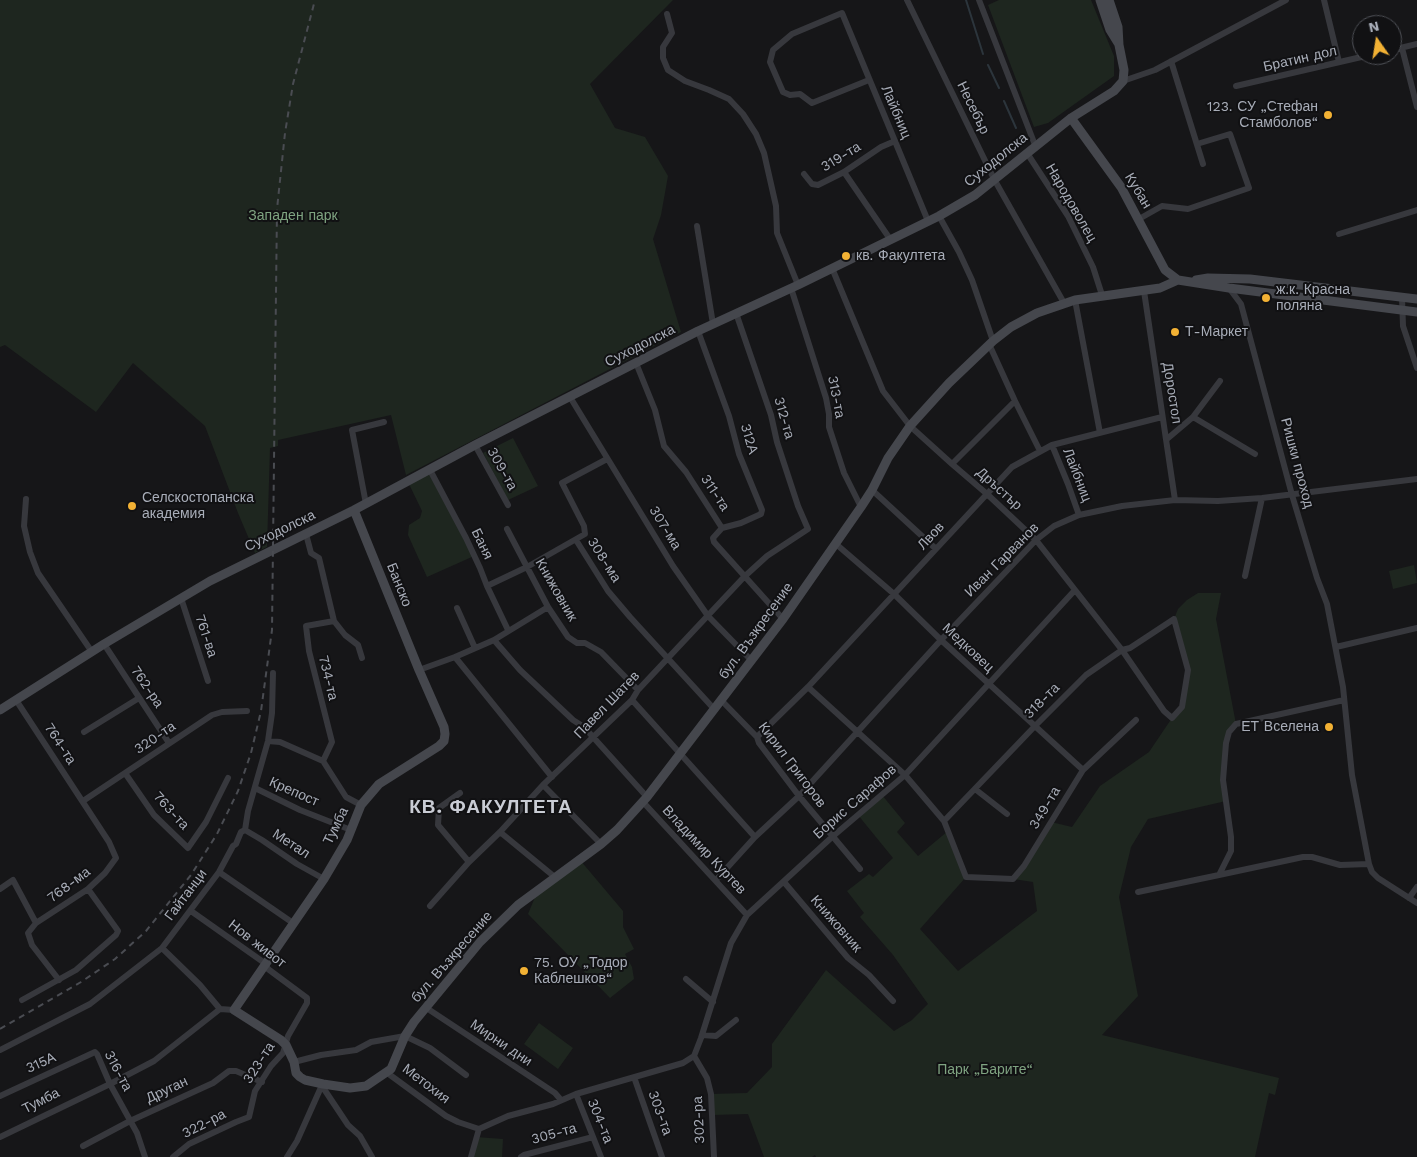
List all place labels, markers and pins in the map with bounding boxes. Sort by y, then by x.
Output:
place label: 123. СУ „Стефан Стамболов“ [1207,99,1318,132]
marker: 123. СУ „Стефан Стамболов“ [1322,109,1334,121]
place label: кв. Факултета [856,248,945,264]
marker: кв. Факултета [840,250,852,262]
place label: ж.к. Красна поляна [1276,282,1350,314]
marker: ж.к. Красна поляна [1260,292,1272,304]
place label: Т-Маркет [1185,324,1248,340]
marker: Т-Маркет [1169,326,1181,338]
place label: Селскостопанска академия [142,490,254,522]
marker: Селскостопанска академия [126,500,138,512]
place label: ЕТ Вселена [1241,719,1319,735]
marker: ЕТ Вселена [1323,721,1335,733]
place label: 75. ОУ „Тодор Каблешков“ [534,955,628,988]
marker: 75. ОУ „Тодор Каблешков“ [518,965,530,977]

